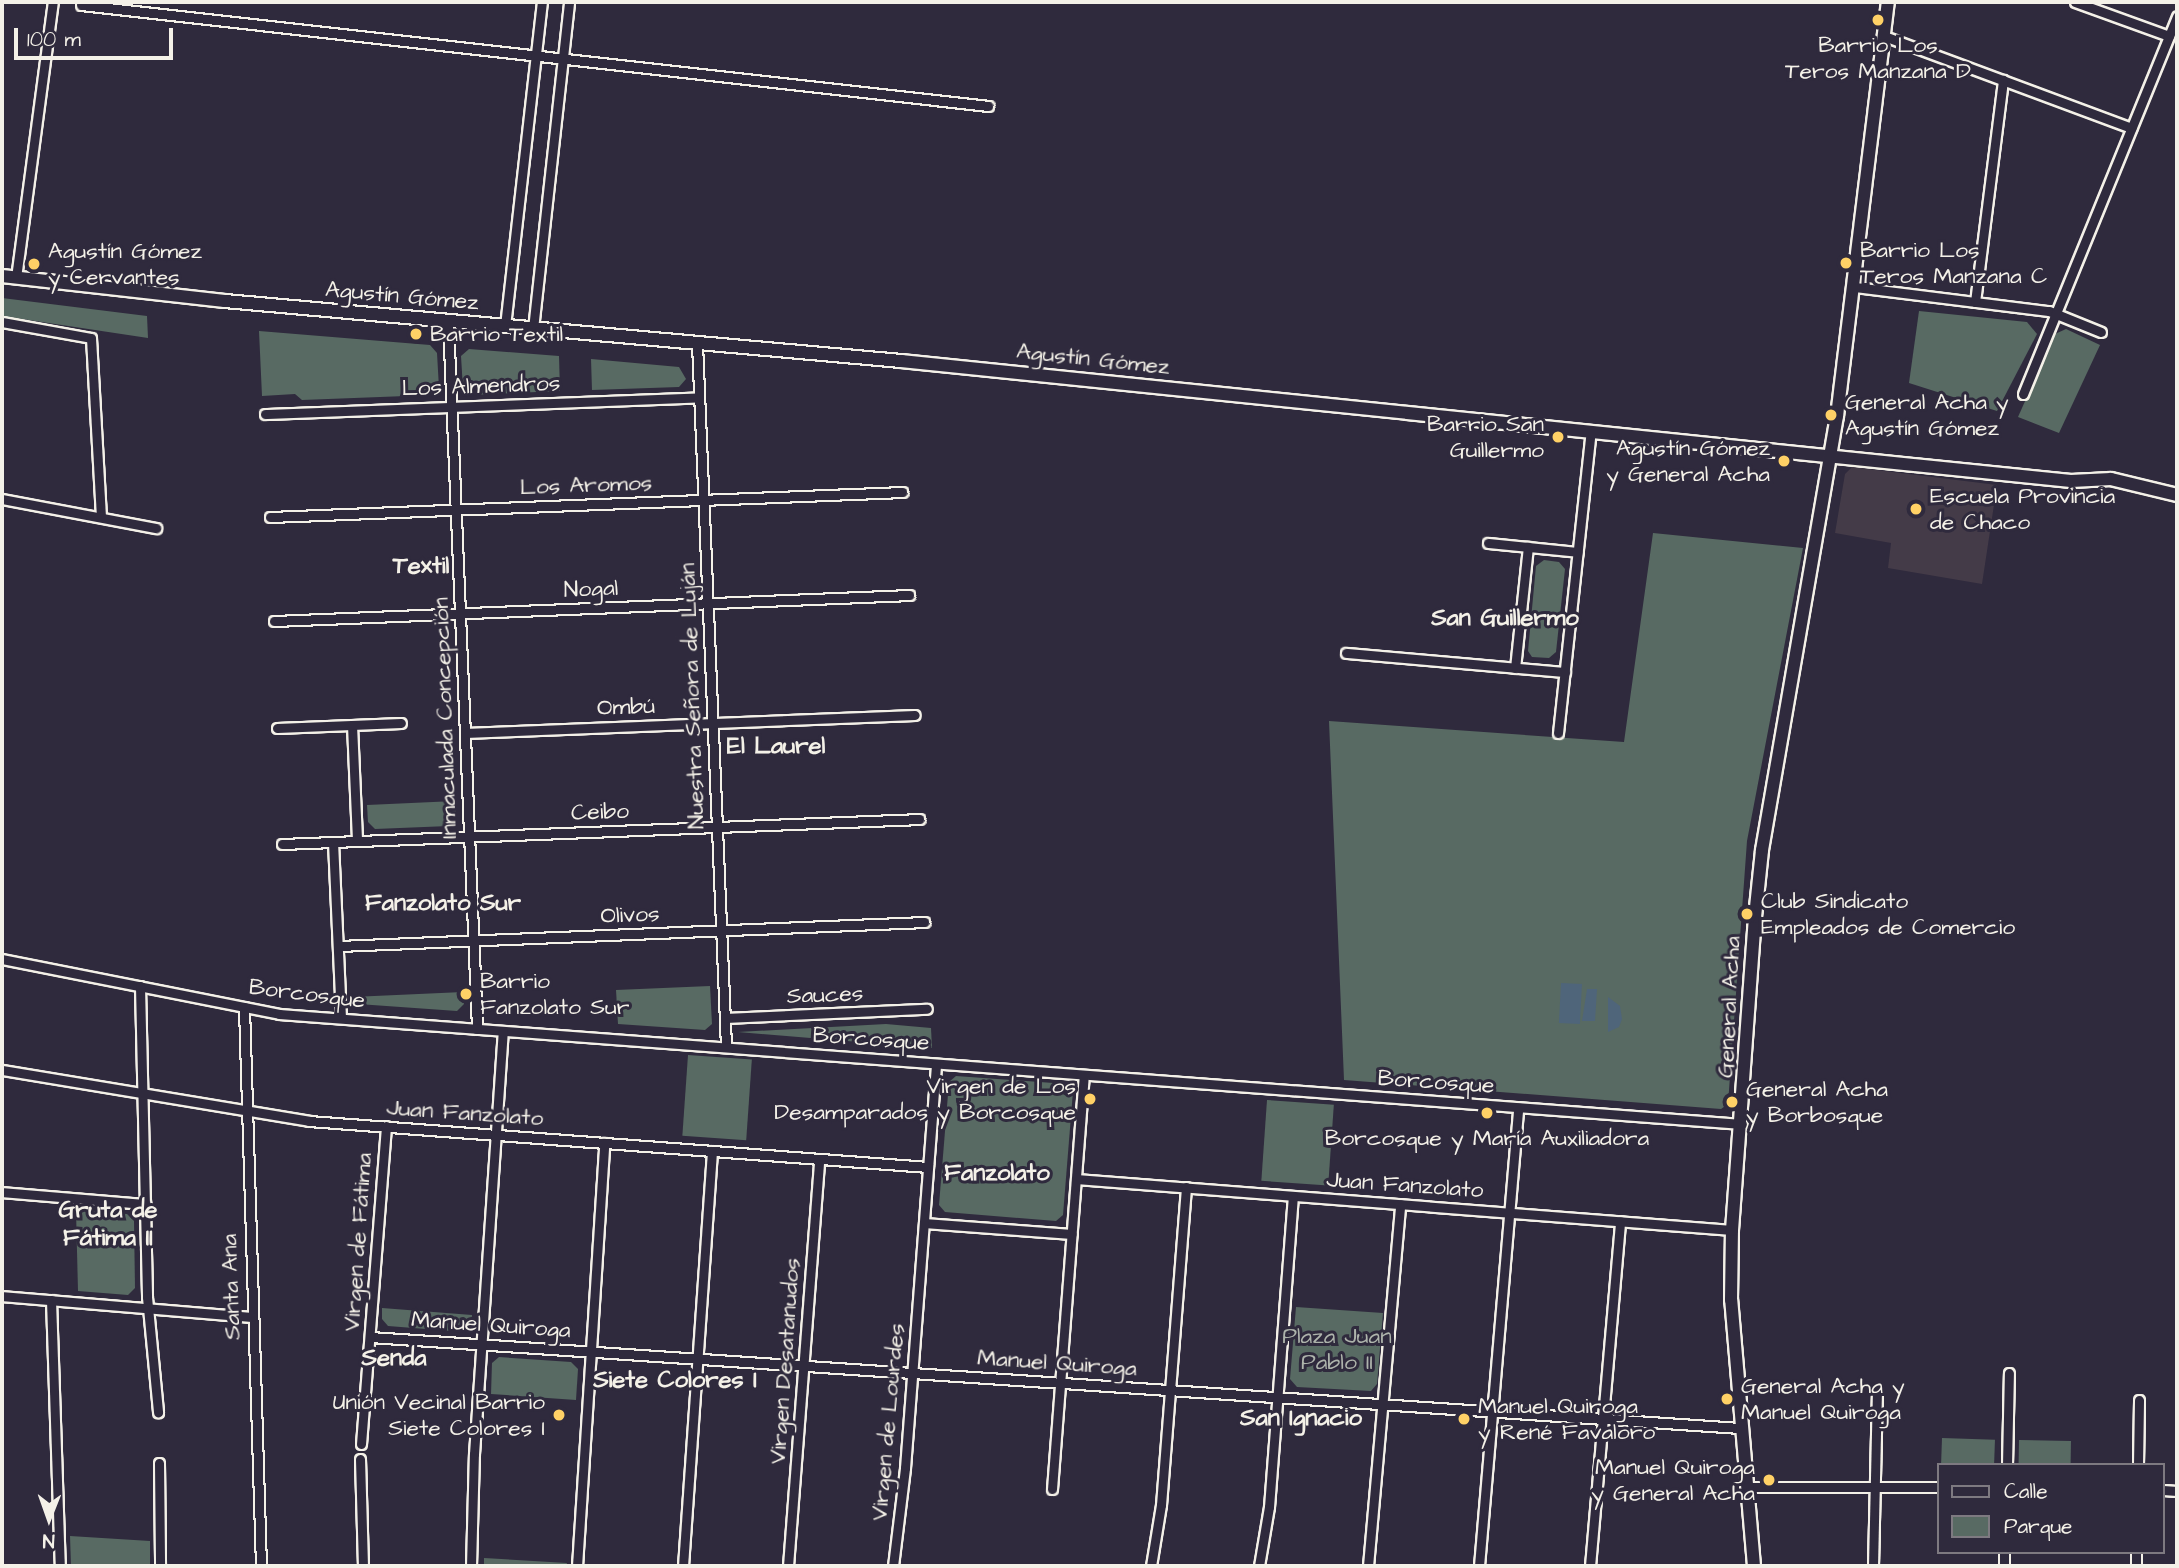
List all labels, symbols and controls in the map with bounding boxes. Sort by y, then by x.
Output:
marker: Barrio Los Teros Manzana D [1870,12,1886,28]
scale bar [18,14,177,58]
text: 100 m [27,25,81,54]
place label: Barrio Los Teros Manzana D [1785,31,1971,85]
place label: Barrio Los Teros Manzana C [1860,236,2047,290]
place label: Agustín Gómez y Cervantes [48,237,202,291]
marker: Barrio Los Teros Manzana C [1838,255,1854,271]
marker: Agustín Gómez y Cervantes [26,256,42,272]
street label: Agustín Gómez [324,276,480,316]
place label: Barrio Textil [430,320,563,348]
marker: Barrio Textil [408,326,424,342]
street label: Agustín Gómez [1015,337,1171,381]
street label: Los Almendros [401,369,561,403]
place label: General Acha y Agustín Gómez [1845,388,2009,442]
marker: General Acha y Agustín Gómez [1823,407,1839,423]
place label: Barrio San Guillermo [1427,410,1544,464]
marker: Barrio San Guillermo [1550,429,1566,445]
place label: Agustín Gómez y General Acha [1606,434,1770,488]
marker: Agustín Gómez y General Acha [1776,453,1792,469]
street label: Los Aromos [519,469,653,501]
place label: Escuela Provincia de Chaco [1930,482,2115,536]
marker: Escuela Provincia de Chaco [1908,501,1924,517]
district label: Textil [393,553,449,581]
street label: Nuestra Señora de Luján [674,562,710,830]
street label: Nogal [563,574,619,604]
street label: Inmaculada Concepción [427,597,463,839]
district label: San Guillermo [1431,605,1579,633]
street label: Ombú [597,692,655,722]
district label: El Laurel [727,733,825,761]
street label: Ceibo [571,797,629,827]
place label: Club Sindicato Empleados de Comercio [1761,887,2015,941]
district label: Fanzolato Sur [365,890,521,918]
street label: Olivos [600,900,660,930]
marker: Club Sindicato Empleados de Comercio [1739,906,1755,922]
street label: General Acha [1712,935,1746,1079]
place label: Barrio Fanzolato Sur [480,967,629,1021]
street label: Borcosque [247,973,367,1015]
street label: Sauces [786,980,864,1010]
marker: Barrio Fanzolato Sur [458,986,474,1002]
street label: Borcosque [812,1021,930,1057]
street label: Borcosque [1377,1064,1495,1100]
place label: Virgen de Los Desamparados y Borcosque [774,1072,1076,1126]
place label: General Acha y Borbosque [1746,1075,1888,1129]
marker: Virgen de Los Desamparados y Borcosque [1082,1091,1098,1107]
street label: Juan Fanzolato [386,1094,544,1132]
marker: General Acha y Borbosque [1724,1094,1740,1110]
marker: Borcosque y María Auxiliadora [1479,1105,1495,1121]
place label: Borcosque y María Auxiliadora [1325,1124,1649,1152]
street label: Virgen de Fátima [338,1152,378,1332]
district label: Fanzolato [944,1160,1050,1188]
street label: Juan Fanzolato [1326,1166,1484,1204]
district label: Gruta de Fátima II [59,1197,157,1253]
street label: Santa Ana [215,1233,247,1341]
street label: Virgen Desatanudos [764,1257,806,1465]
street label: Manuel Quiroga [410,1306,572,1344]
street label: Virgen de Lourdes [866,1322,910,1522]
park label: Plaza Juan Pablo II [1282,1322,1392,1376]
street label: Manuel Quiroga [976,1344,1138,1382]
district label: Senda [362,1345,426,1373]
district label: Siete Colores I [593,1367,757,1395]
place label: General Acha y Manuel Quiroga [1741,1372,1905,1426]
place label: Unión Vecinal Barrio Siete Colores I [333,1388,545,1442]
marker: General Acha y Manuel Quiroga [1719,1391,1735,1407]
place label: Manuel Quiroga y René Favaloro [1478,1392,1655,1446]
district label: San Ignacio [1240,1405,1362,1433]
marker: Unión Vecinal Barrio Siete Colores I [551,1407,567,1423]
marker: Manuel Quiroga y René Favaloro [1456,1411,1472,1427]
place label: Manuel Quiroga y General Acha [1591,1453,1755,1507]
legend [1938,1463,2165,1554]
marker: Manuel Quiroga y General Acha [1761,1472,1777,1488]
text: Calle [2004,1477,2048,1506]
north arrow [14,1484,84,1554]
text: Parque [2004,1512,2072,1541]
text: N [42,1527,55,1554]

